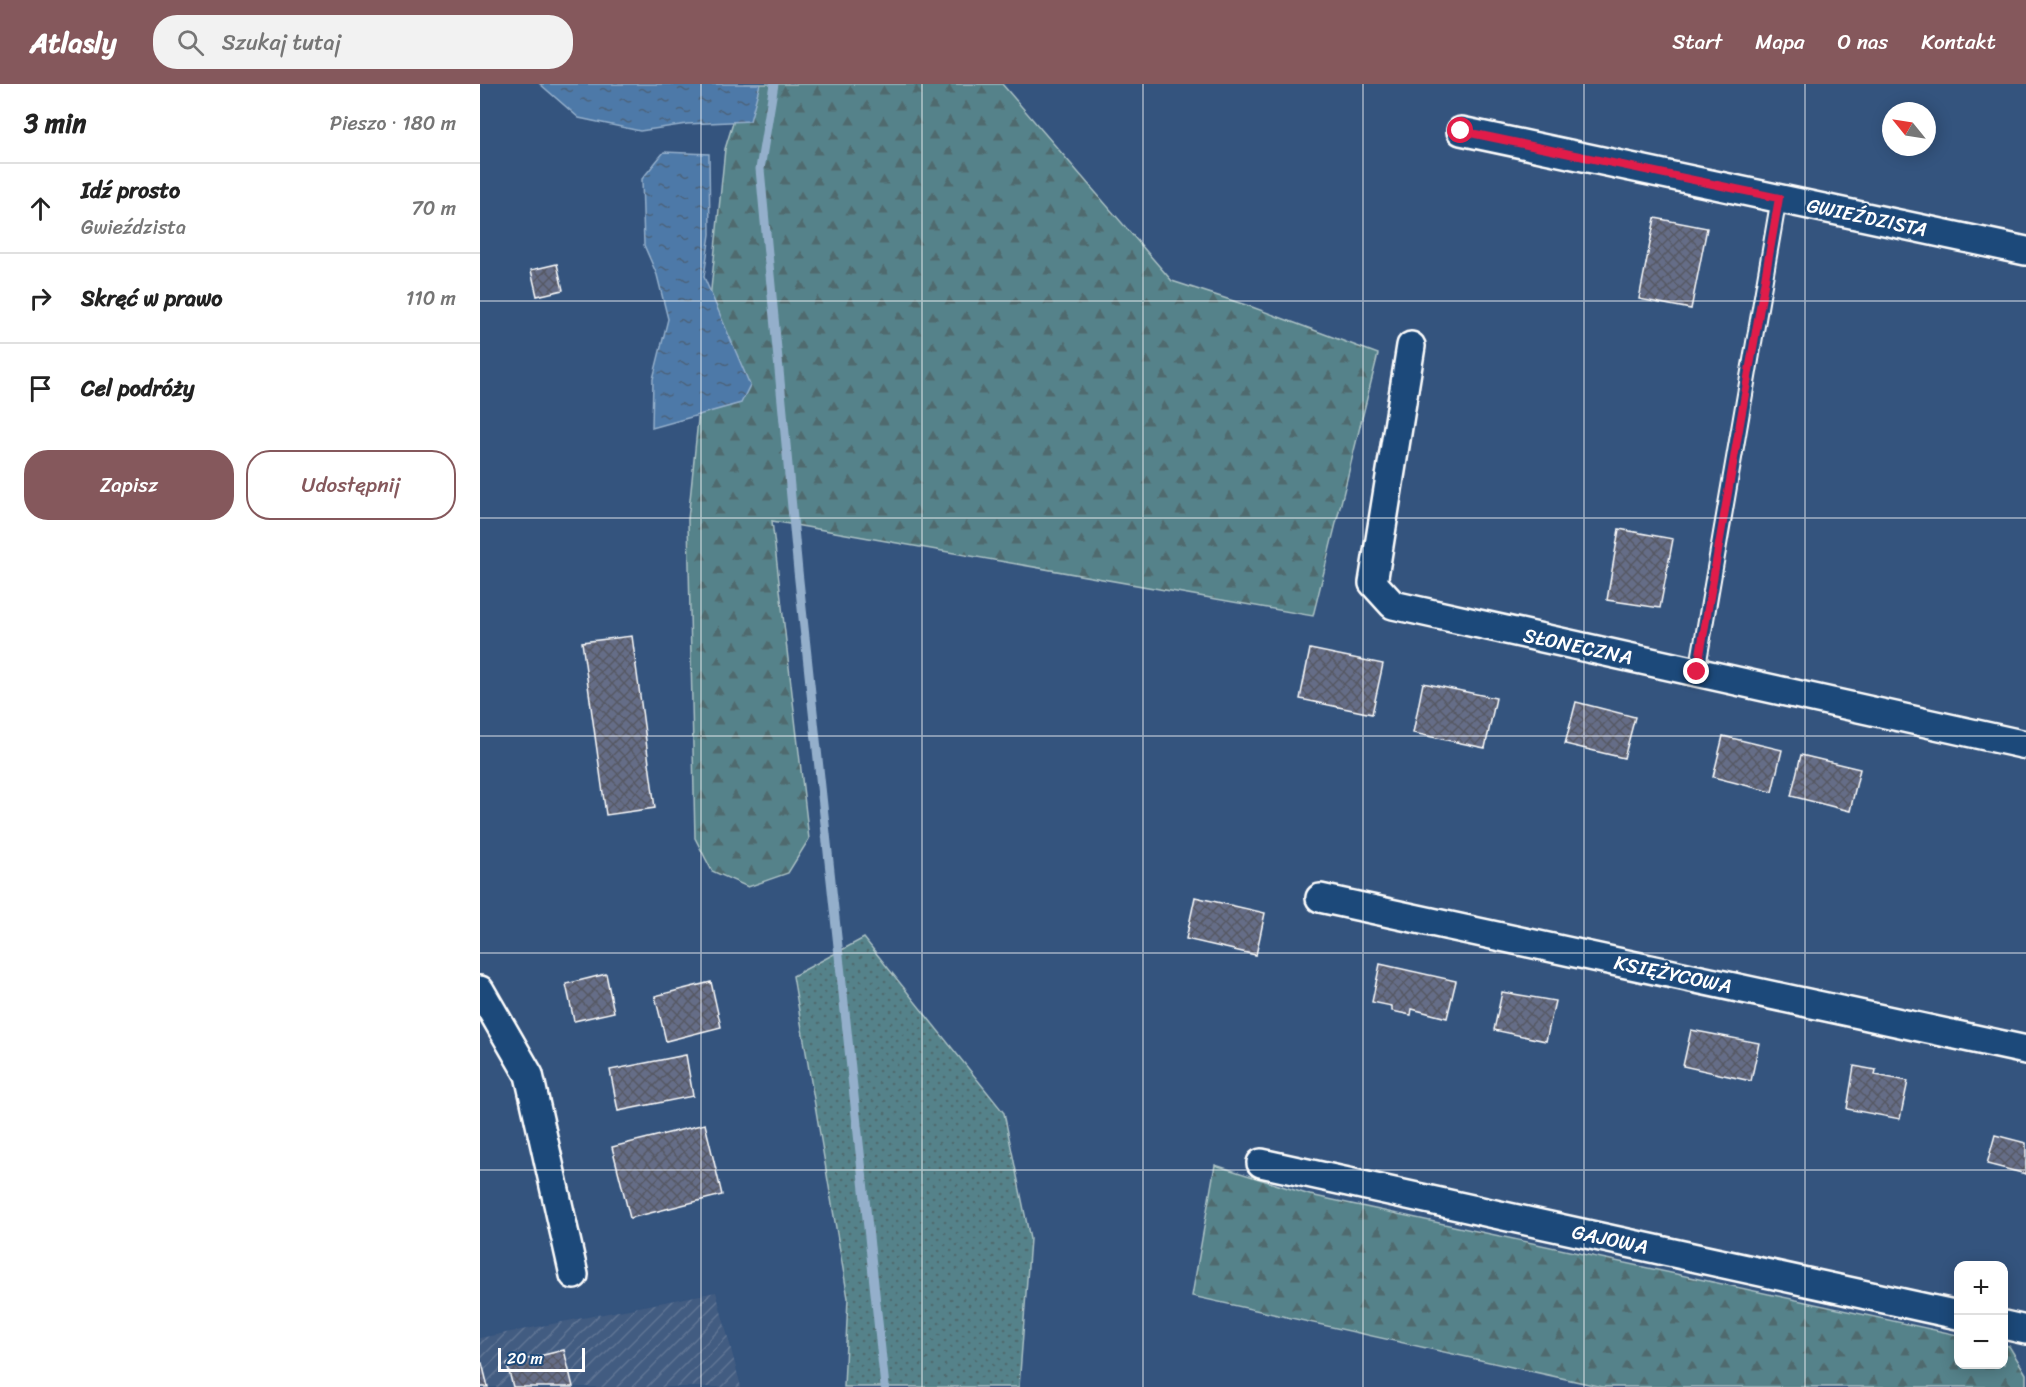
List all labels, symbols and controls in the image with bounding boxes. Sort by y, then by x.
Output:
search box [153,15,573,69]
text: Atlasly [30,18,117,67]
text: Szukaj tutaj [222,23,341,62]
text: Start [1672,23,1722,61]
text: Mapa [1755,23,1805,61]
text: O nas [1838,23,1888,61]
text: Kontakt [1921,23,1996,61]
icon: search [174,26,207,59]
text: 3 min [24,100,86,146]
north arrow [1882,102,1936,156]
text: Pieszo · 180 m [330,106,456,141]
route start [1447,117,1473,143]
text: Idź prosto [81,171,180,210]
street label: GWIEŹDZISTA [1803,188,1930,247]
text: 70 m [411,191,456,226]
icon: ahead [24,192,57,225]
text: Gwieździsta [81,210,186,245]
text: Skręć w prawo [81,279,223,318]
text: 110 m [406,281,456,316]
icon: right [24,282,57,315]
text: Cel podróży [81,369,194,408]
icon: arrive [24,372,57,405]
button: Zapisz [24,450,234,520]
button: Udostępnij [246,450,456,520]
street label: SŁONECZNA [1520,618,1636,675]
route end [1683,658,1709,684]
street label: KSIĘŻYCOWA [1611,945,1735,1004]
street label: GAJOWA [1569,1214,1651,1265]
map controls [1954,1261,2008,1369]
button: + [1954,1261,2008,1315]
button: − [1954,1315,2008,1369]
text: 20 m [507,1344,543,1373]
scale bar [498,1345,585,1372]

